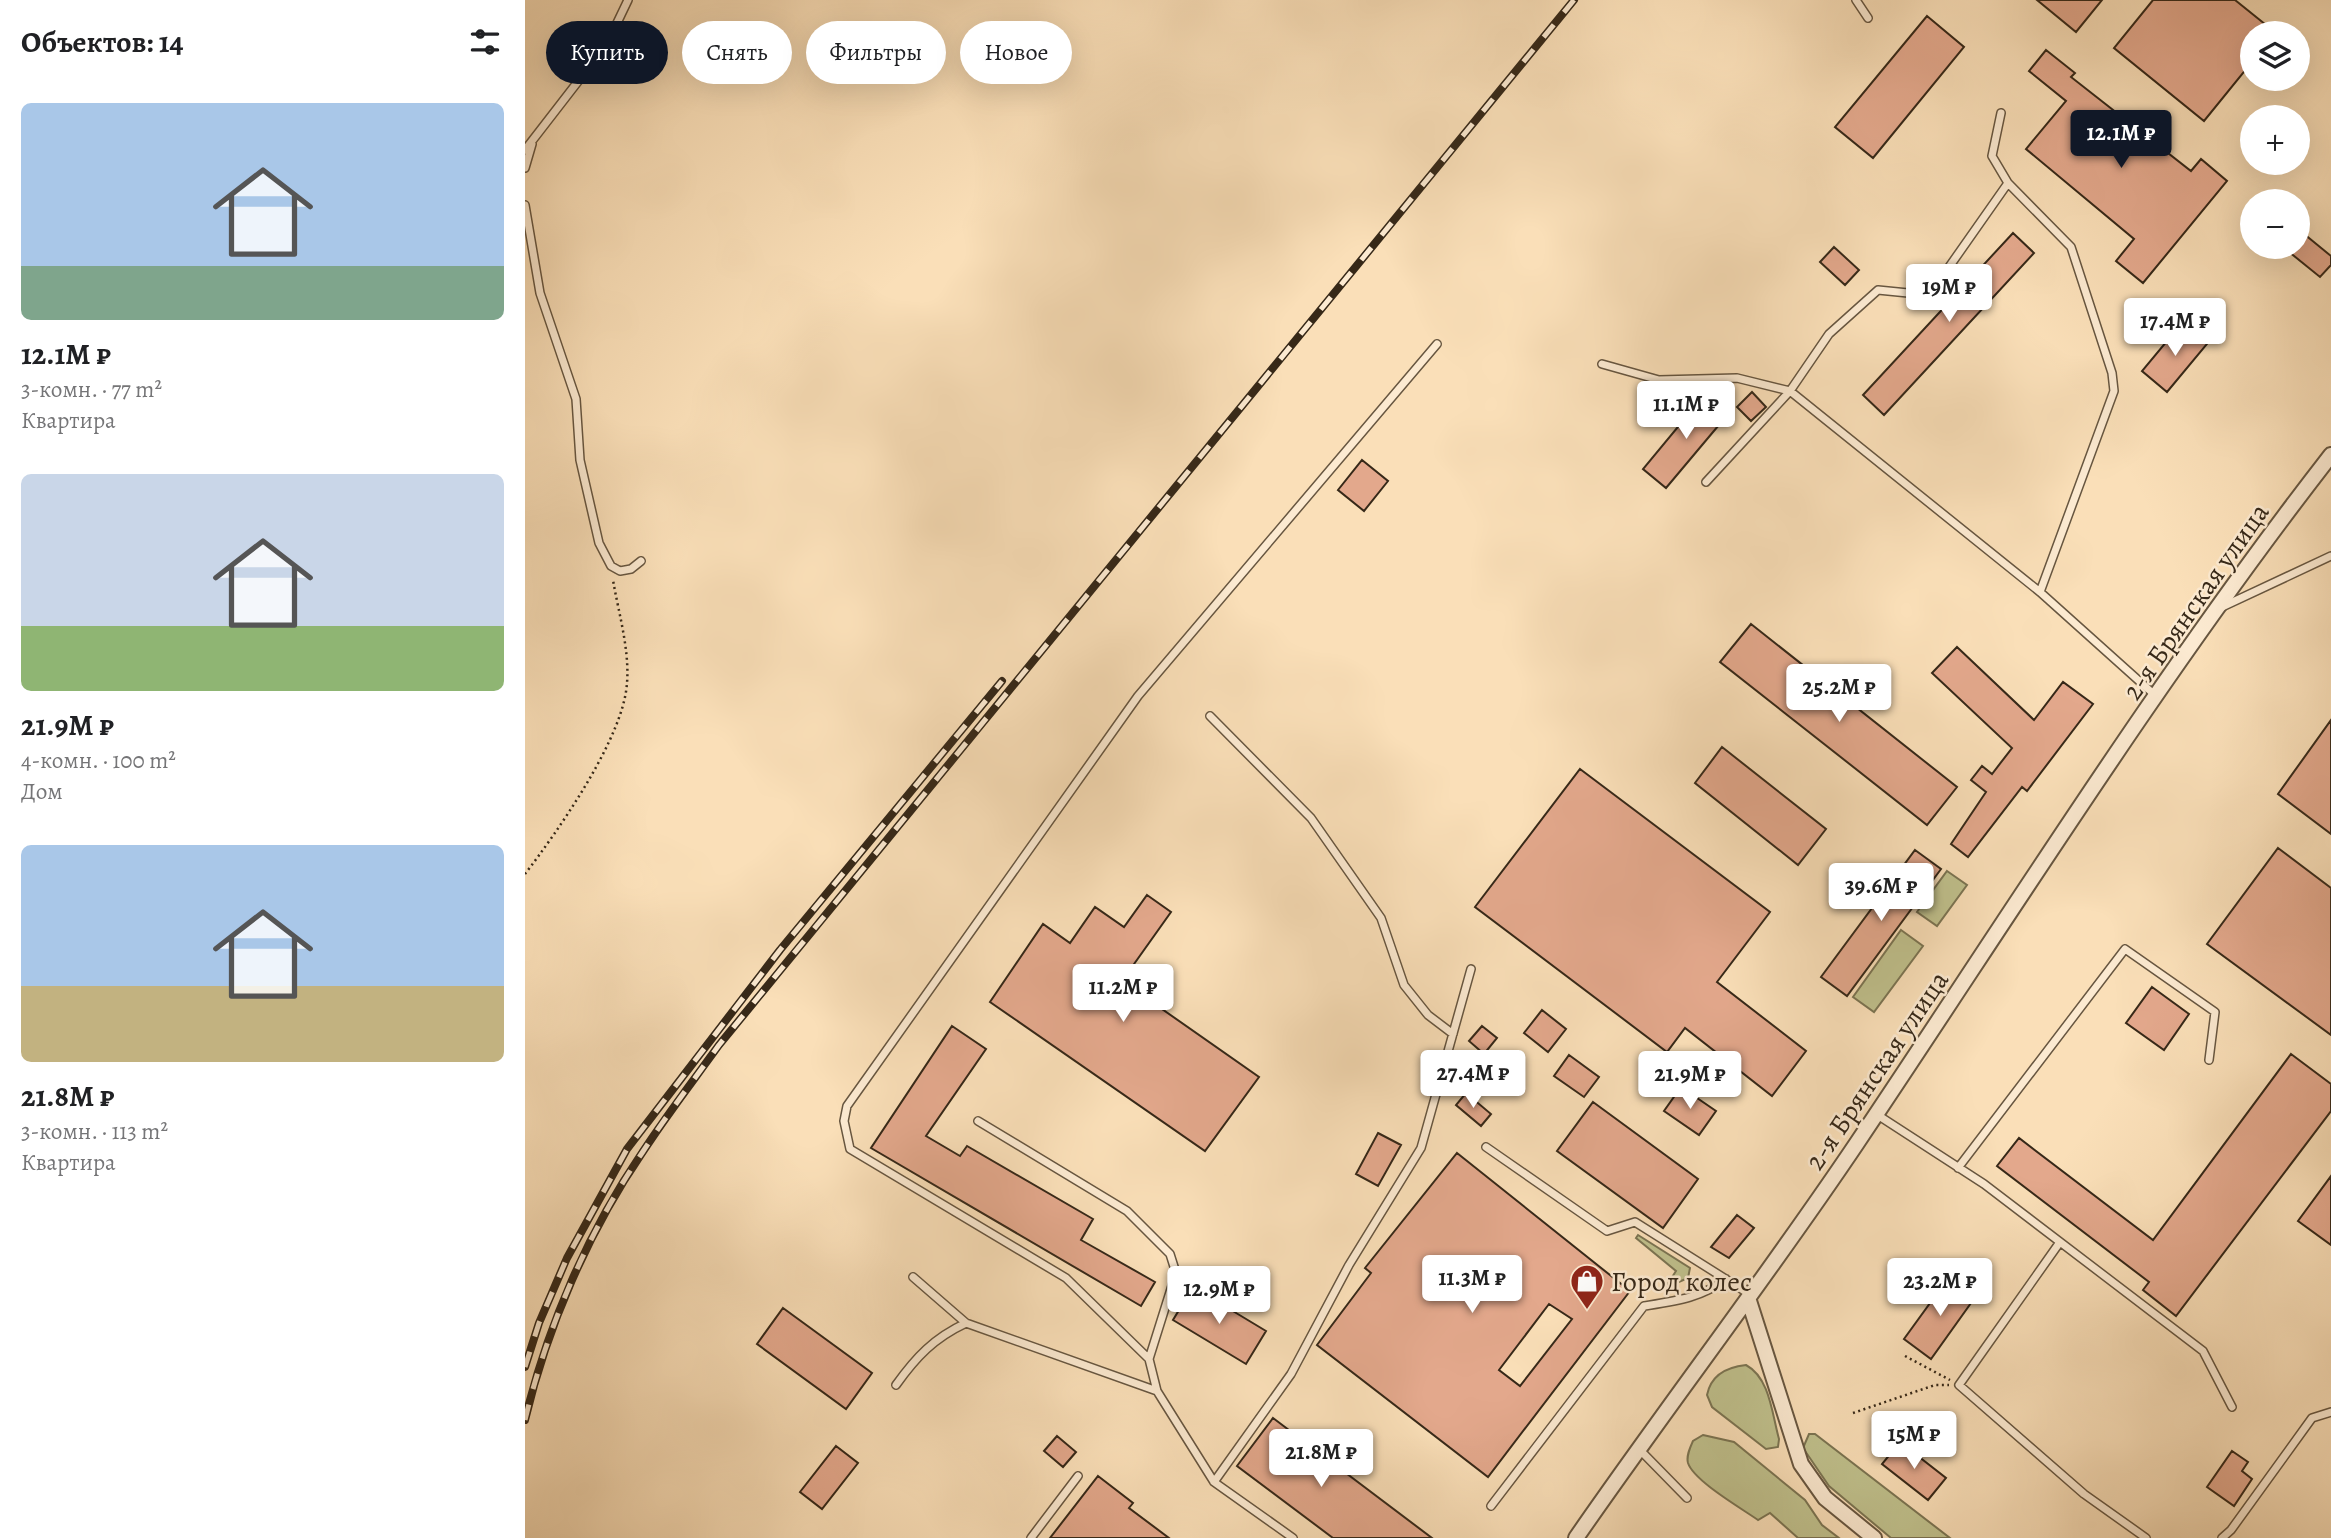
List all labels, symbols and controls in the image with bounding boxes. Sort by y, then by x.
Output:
chip: Купить [546,21,668,84]
chip: Снять [682,21,792,84]
chip: Фильтры [806,21,946,84]
chip: Новое [960,21,1072,84]
map controls [2240,21,2310,259]
button: layers [2240,21,2310,91]
text: Объектов: 14 [21,22,183,62]
icon: filters [466,23,504,61]
button: + [2240,105,2310,175]
pin: 12.1M ₽ [2056,110,2186,170]
text: 12.1M ₽ [2087,117,2155,148]
icon: home [200,149,326,275]
button: − [2240,189,2310,259]
pin: 19M ₽ [1900,264,1998,324]
text: 19M ₽ [1922,271,1976,302]
pin: 17.4M ₽ [2110,298,2240,358]
text: 17.4M ₽ [2140,305,2210,336]
text: 12.1M ₽ [21,334,111,374]
text: 3-комн. · 77 m² [21,374,162,405]
pin: 11.1M ₽ [1621,382,1751,441]
text: 11.1M ₽ [1653,388,1719,419]
text: Квартира [21,405,116,436]
street label: 2-я Брянская улица [2114,495,2278,708]
icon: home [200,520,326,646]
pin: 25.2M ₽ [1774,664,1904,724]
text: 25.2M ₽ [1802,671,1876,702]
text: 21.9M ₽ [21,705,114,745]
text: 4-комн. · 100 m² [21,745,176,776]
text: Дом [21,776,63,807]
pin: 39.6M ₽ [1816,864,1946,923]
text: 39.6M ₽ [1845,870,1917,901]
icon: home [200,891,326,1017]
street label: 2-я Брянская улица [1796,963,1958,1178]
pin: 11.2M ₽ [1058,964,1188,1024]
text: 11.2M ₽ [1089,971,1157,1002]
pin: 27.4M ₽ [1408,1050,1538,1110]
pin: 21.9M ₽ [1625,1052,1755,1111]
text: 27.4M ₽ [1436,1057,1510,1088]
text: 21.9M ₽ [1654,1058,1726,1089]
text: 21.8M ₽ [21,1076,115,1116]
text: 3-комн. · 113 m² [21,1116,168,1147]
text: Квартира [21,1147,116,1178]
pin: 11.3M ₽ [1407,1256,1537,1315]
pin: 23.2M ₽ [1875,1258,2005,1318]
text: 11.3M ₽ [1438,1262,1506,1293]
shop icon: Город колес [1568,1262,1606,1311]
place label: Город колес [1611,1263,1752,1301]
text: 23.2M ₽ [1903,1265,1977,1296]
pin: 12.9M ₽ [1154,1266,1284,1326]
text: 12.9M ₽ [1183,1273,1255,1304]
pin: 15M ₽ [1865,1412,1963,1471]
text: 15M ₽ [1887,1418,1941,1449]
pin: 21.8M ₽ [1256,1430,1386,1489]
text: 21.8M ₽ [1285,1436,1357,1467]

